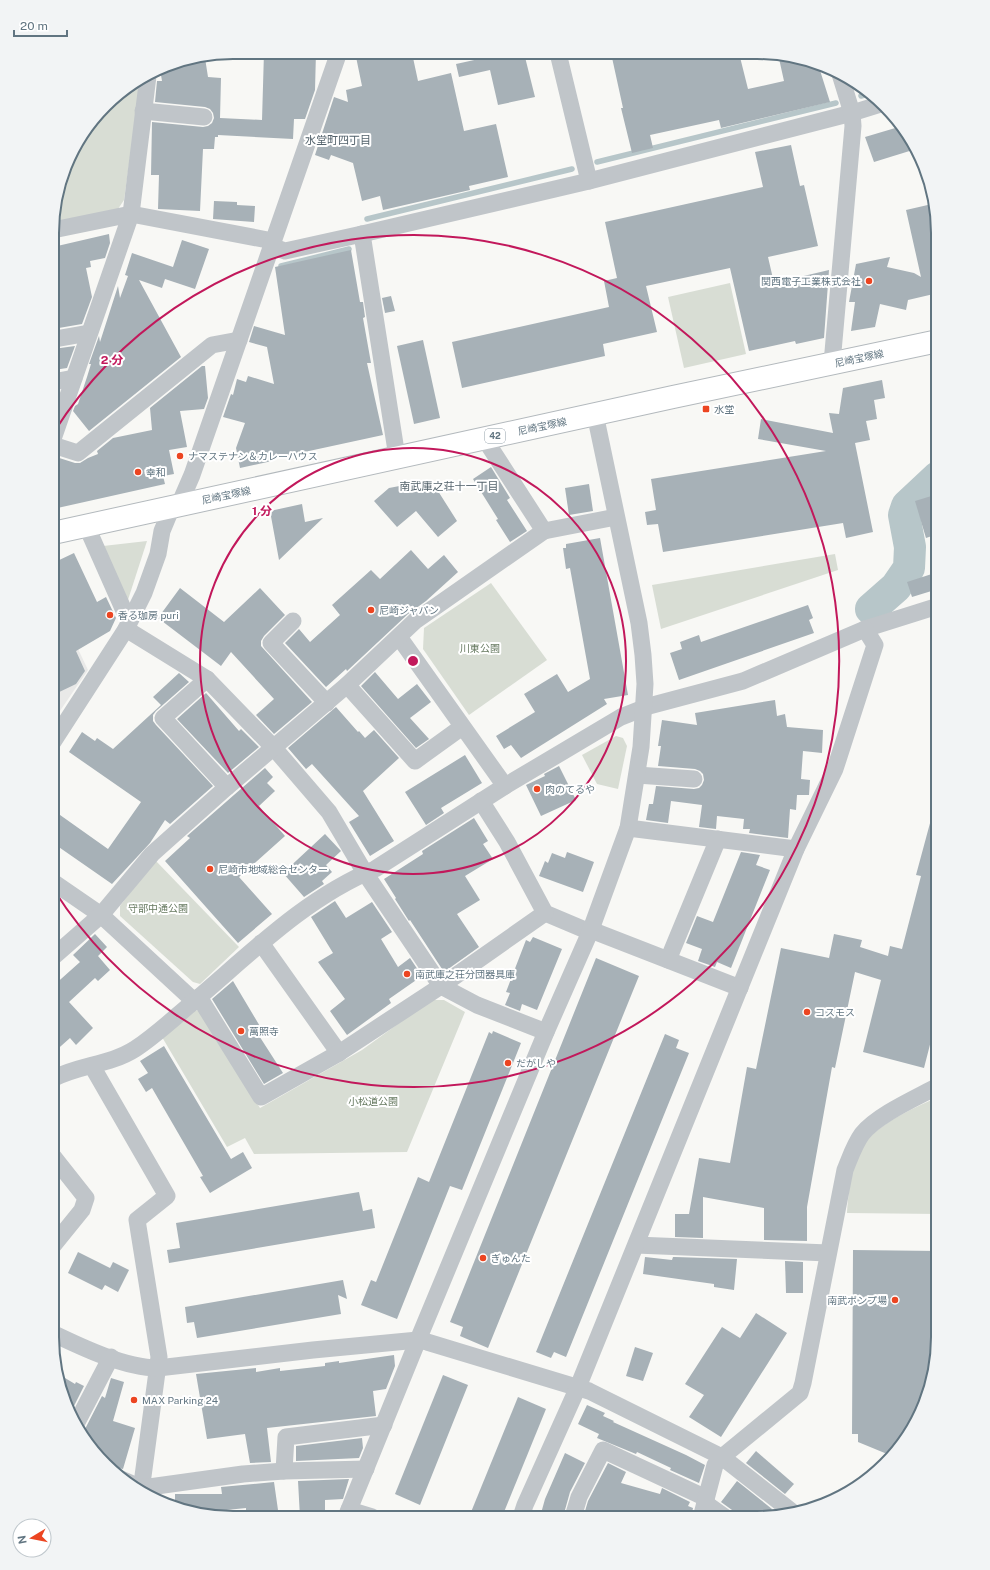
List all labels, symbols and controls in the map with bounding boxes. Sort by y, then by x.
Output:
scale bar [14,12,67,38]
text: 20 m [20,19,48,33]
district label: 水堂町四丁目 [305,134,371,146]
place label: 関西電子工業株式会社 [761,275,861,287]
marker: 関西電子工業株式会社 [864,276,874,286]
street label: 尼崎宝塚線 [833,347,885,369]
text: 2 分 [101,353,123,367]
place label: 水堂 [714,403,734,415]
marker: 水堂 [701,404,711,414]
street label: 尼崎宝塚線 [516,415,568,437]
road number: 42 [485,429,505,443]
place label: ナマステナン＆カレーハウス [188,450,318,462]
marker: ナマステナン＆カレーハウス [175,451,185,461]
place label: 幸和 [146,466,166,478]
marker: 幸和 [133,467,143,477]
district label: 南武庫之荘十一丁目 [400,480,499,492]
street label: 尼崎宝塚線 [200,484,252,506]
text: 1 分 [252,504,272,518]
place label: 尼崎ジャパン [379,604,439,616]
marker: 尼崎ジャパン [366,605,376,615]
place label: 香る珈房 puri [118,609,179,621]
marker: 香る珈房 puri [105,610,115,620]
park label: 川東公園 [460,642,500,654]
centre of rings [406,654,420,668]
place label: 肉のてるや [545,783,595,795]
marker: 肉のてるや [532,784,542,794]
place label: 尼崎市地域総合センター [218,863,328,875]
marker: 尼崎市地域総合センター [205,864,215,874]
park label: 守部中通公園 [128,902,188,914]
place label: 南武庫之荘分団器具庫 [415,968,515,980]
marker: 南武庫之荘分団器具庫 [402,969,412,979]
place label: コスモス [815,1006,855,1018]
marker: コスモス [802,1007,812,1017]
place label: 萬照寺 [249,1025,279,1037]
marker: 萬照寺 [236,1026,246,1036]
place label: だがしや [516,1057,556,1069]
marker: だがしや [503,1058,513,1068]
park label: 小松道公園 [348,1095,398,1107]
place label: ぎゅんた [491,1252,531,1264]
marker: ぎゅんた [478,1253,488,1263]
place label: 南武ポンプ場 [827,1294,887,1306]
marker: 南武ポンプ場 [890,1295,900,1305]
place label: MAX Parking 24 [142,1394,218,1406]
marker: MAX Parking 24 [129,1395,139,1405]
north arrow [12,1518,52,1558]
text: N [15,1534,29,1545]

